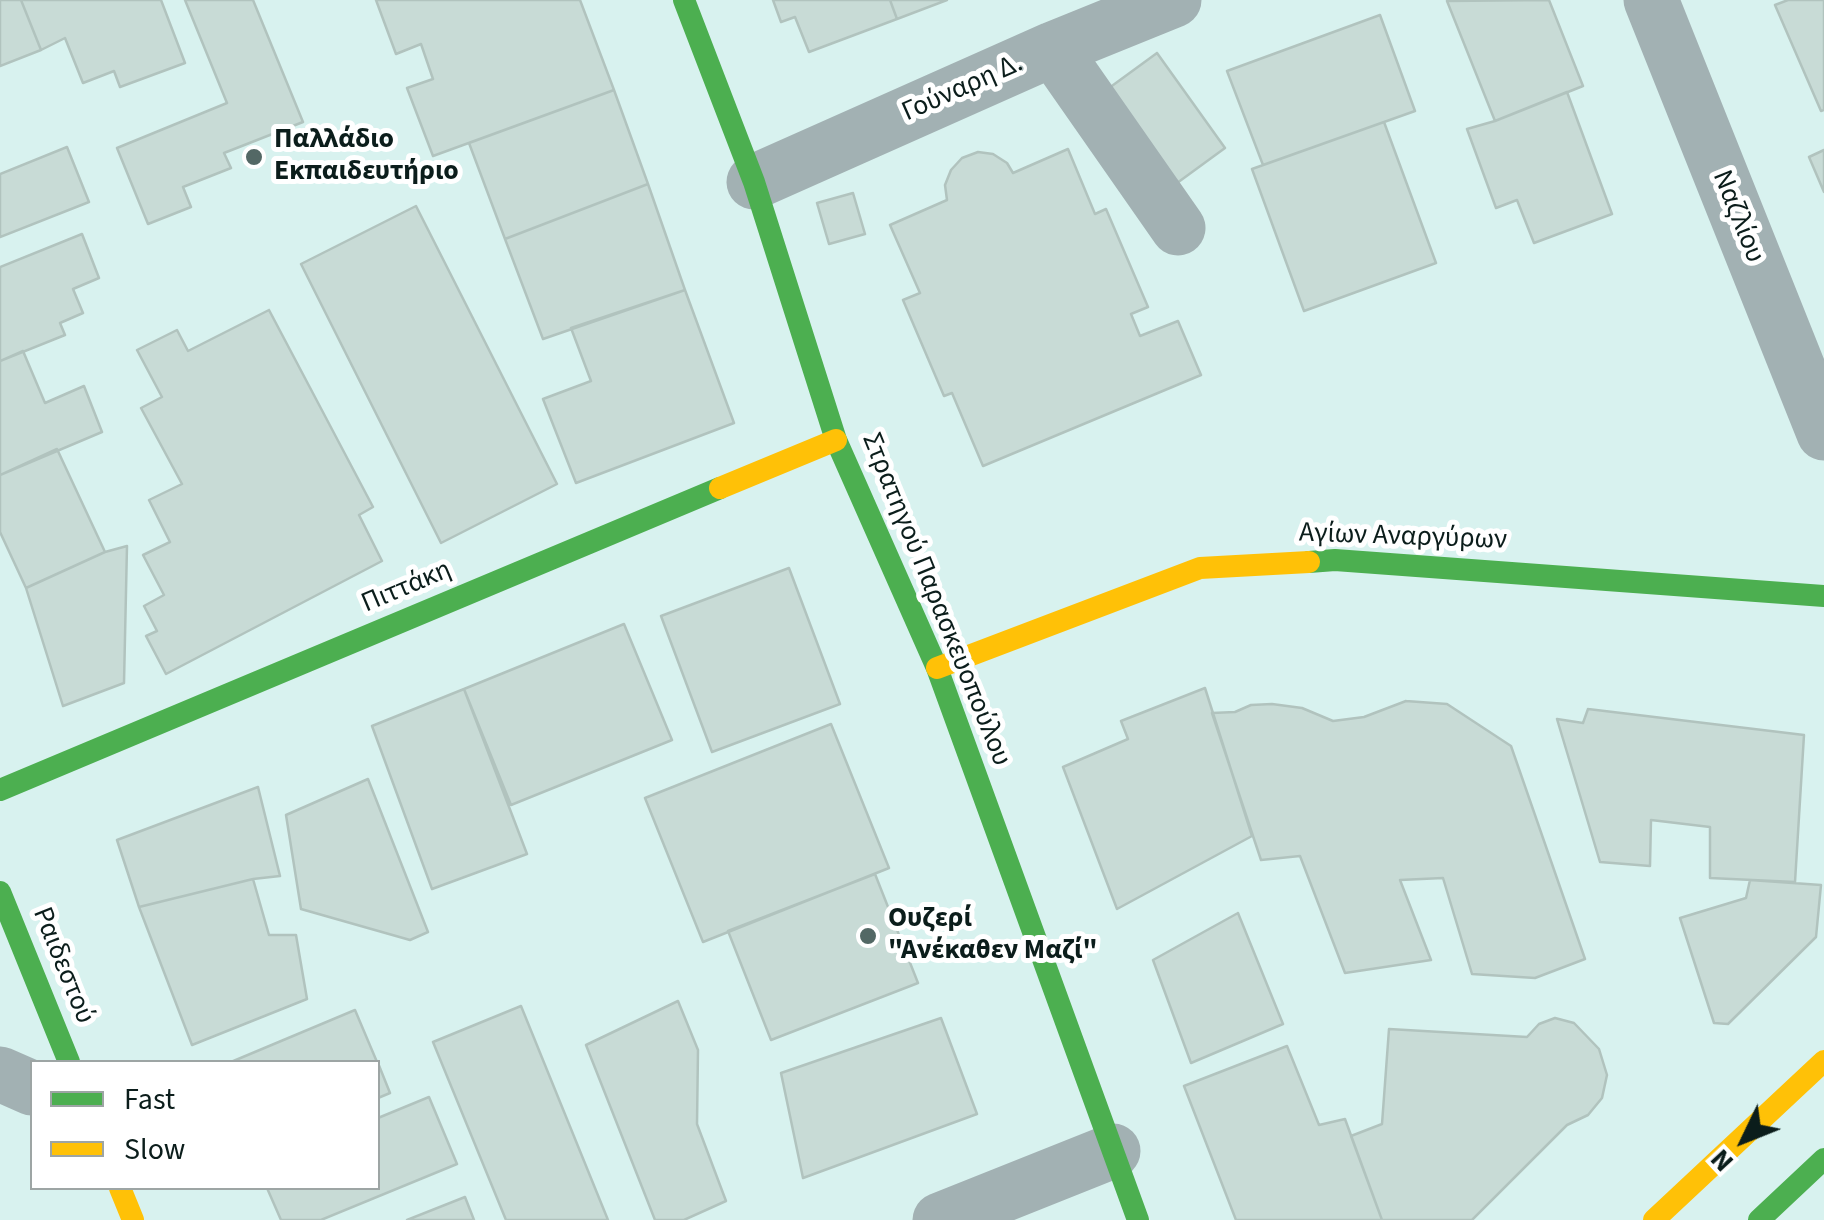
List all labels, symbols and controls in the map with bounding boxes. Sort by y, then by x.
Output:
street label: Γούναρη Δ. [897,48,1029,130]
place label: Παλλάδιο Εκπαιδευτήριο [274,124,459,190]
marker: Παλλάδιο Εκπαιδευτήριο [243,146,265,168]
street label: Ναζλίου [1703,166,1771,268]
street label: Στρατηγού Παρασκευοπούλου [853,429,1017,771]
street label: Αγίων Αναργύρων [1298,518,1508,558]
street label: Πιττάκη [357,554,457,622]
street label: Ραιδεστού [23,903,101,1029]
place label: Ουζερί "Ανέκαθεν Μαζί" [888,903,1098,969]
marker: Ουζερί "Ανέκαθεν Μαζί" [857,925,879,947]
legend [30,1060,380,1190]
text: Fast [124,1078,175,1121]
north arrow [1694,1090,1794,1190]
text: Slow [124,1128,185,1171]
text: N [1701,1140,1743,1181]

